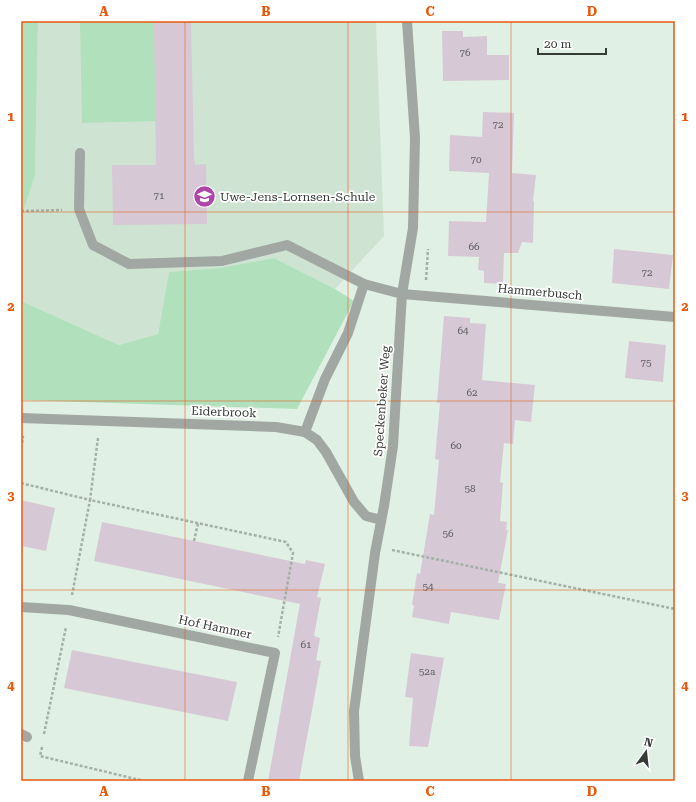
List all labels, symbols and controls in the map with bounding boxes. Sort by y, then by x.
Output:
text: A [99,4,109,19]
text: B [261,4,271,19]
text: C [425,4,435,19]
text: D [587,4,597,19]
scale bar [538,30,606,56]
text: 20 m [544,37,571,51]
house number: 76 [459,47,471,58]
text: 1 [7,109,15,124]
text: 1 [681,109,689,124]
house number: 72 [492,119,504,130]
house number: 70 [470,154,482,165]
school or university icon: Uwe-Jens-Lornsen-Schule [192,184,218,210]
house number: 71 [153,190,165,201]
place label: Uwe-Jens-Lornsen-Schule [220,190,376,204]
house number: 66 [468,241,480,252]
house number: 72 [641,267,653,278]
street label: Hammerbusch [497,281,583,303]
text: 2 [7,299,15,314]
text: 2 [681,299,689,314]
house number: 64 [457,325,469,336]
street label: Speckenbeker Weg [371,345,393,457]
house number: 75 [640,357,652,368]
house number: 62 [466,387,478,398]
street label: Eiderbrook [191,404,257,420]
house number: 60 [450,440,462,451]
house number: 58 [464,483,476,494]
text: 3 [7,488,15,503]
text: 3 [681,488,689,503]
house number: 56 [442,528,454,539]
house number: 54 [422,581,434,592]
street label: Hof Hammer [177,612,253,642]
house number: 61 [300,639,312,650]
house number: 52a [419,666,436,677]
text: 4 [7,678,15,693]
text: 4 [681,678,689,693]
north arrow [626,732,666,772]
text: N [643,735,655,750]
text: A [99,784,109,799]
text: B [261,784,271,799]
text: C [425,784,435,799]
text: D [587,784,597,799]

